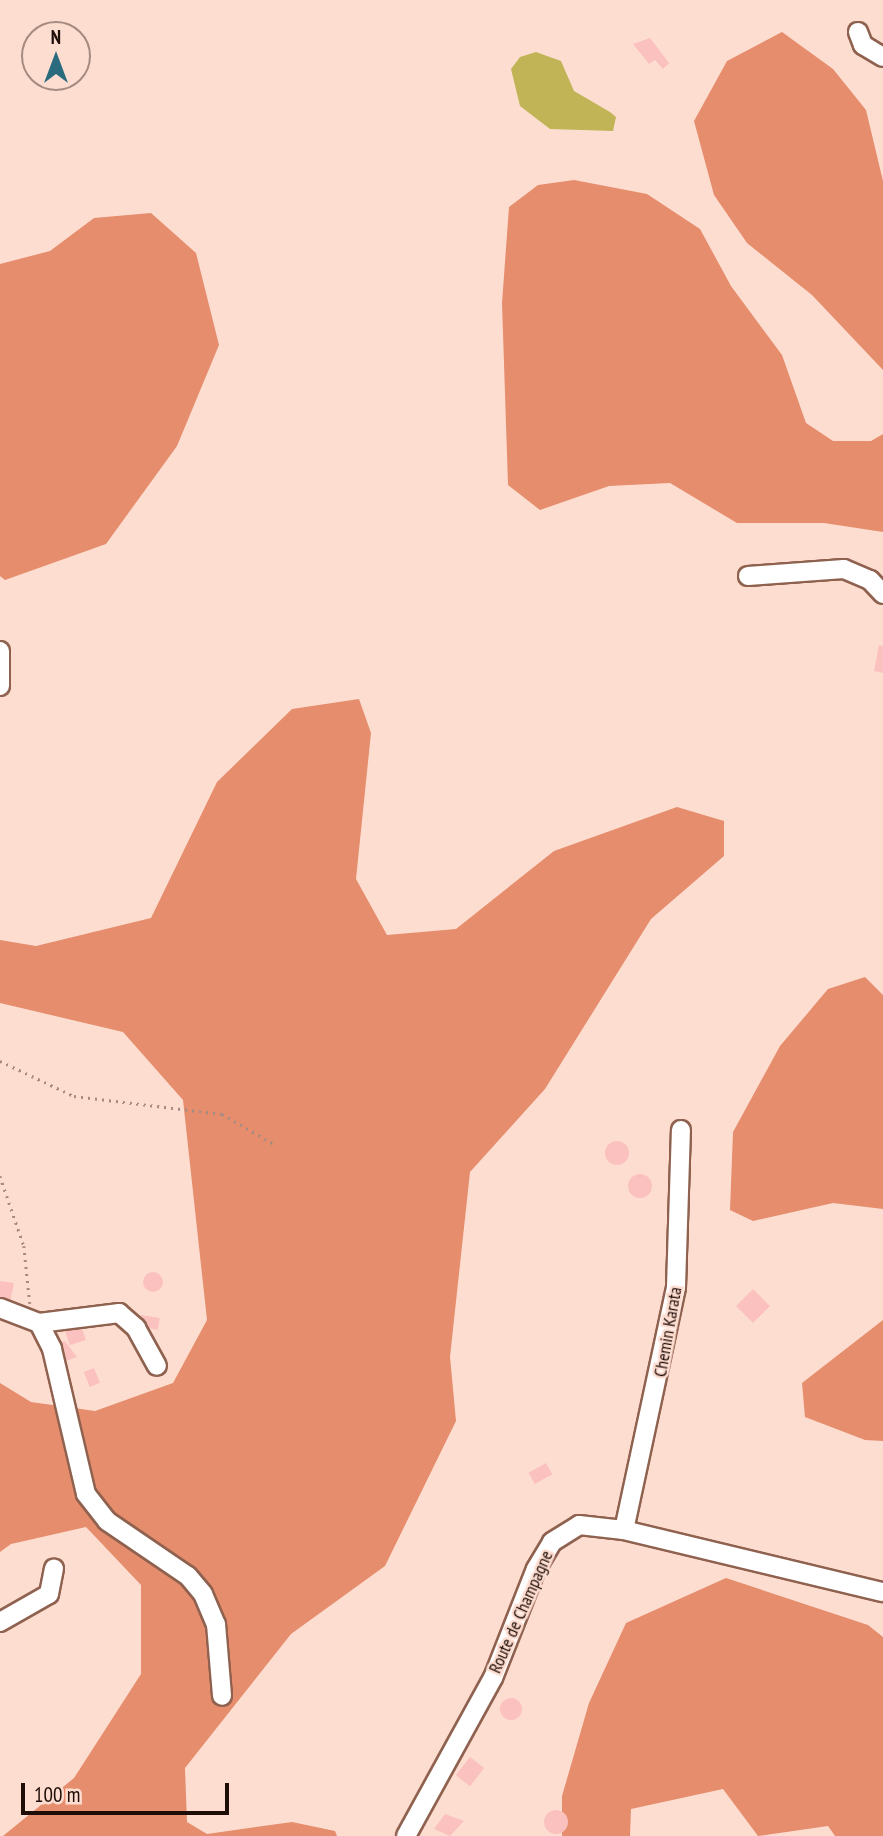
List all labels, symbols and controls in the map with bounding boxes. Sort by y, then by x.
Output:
north arrow [21,21,91,91]
text: N [51,25,61,49]
street label: Chemin Karata [649,1285,687,1379]
street label: Route de Champagne [484,1547,558,1677]
scale bar [24,1770,233,1814]
text: 100 m [34,1781,80,1808]

